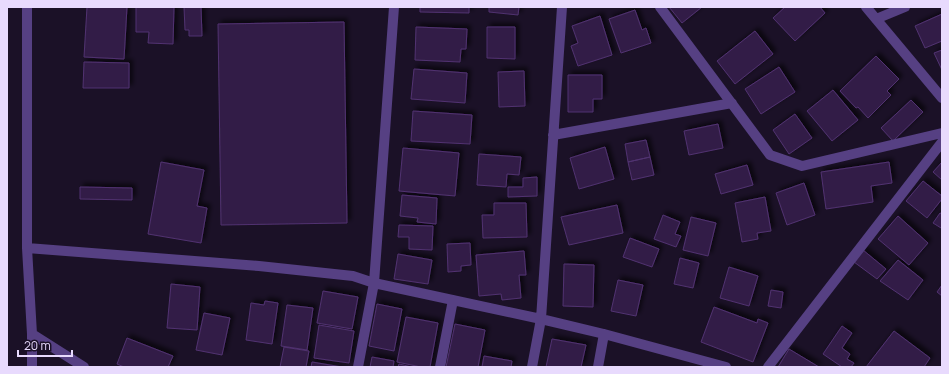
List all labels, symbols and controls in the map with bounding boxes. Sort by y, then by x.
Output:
scale bar [18,332,72,358]
text: 20 m [24,337,51,354]

